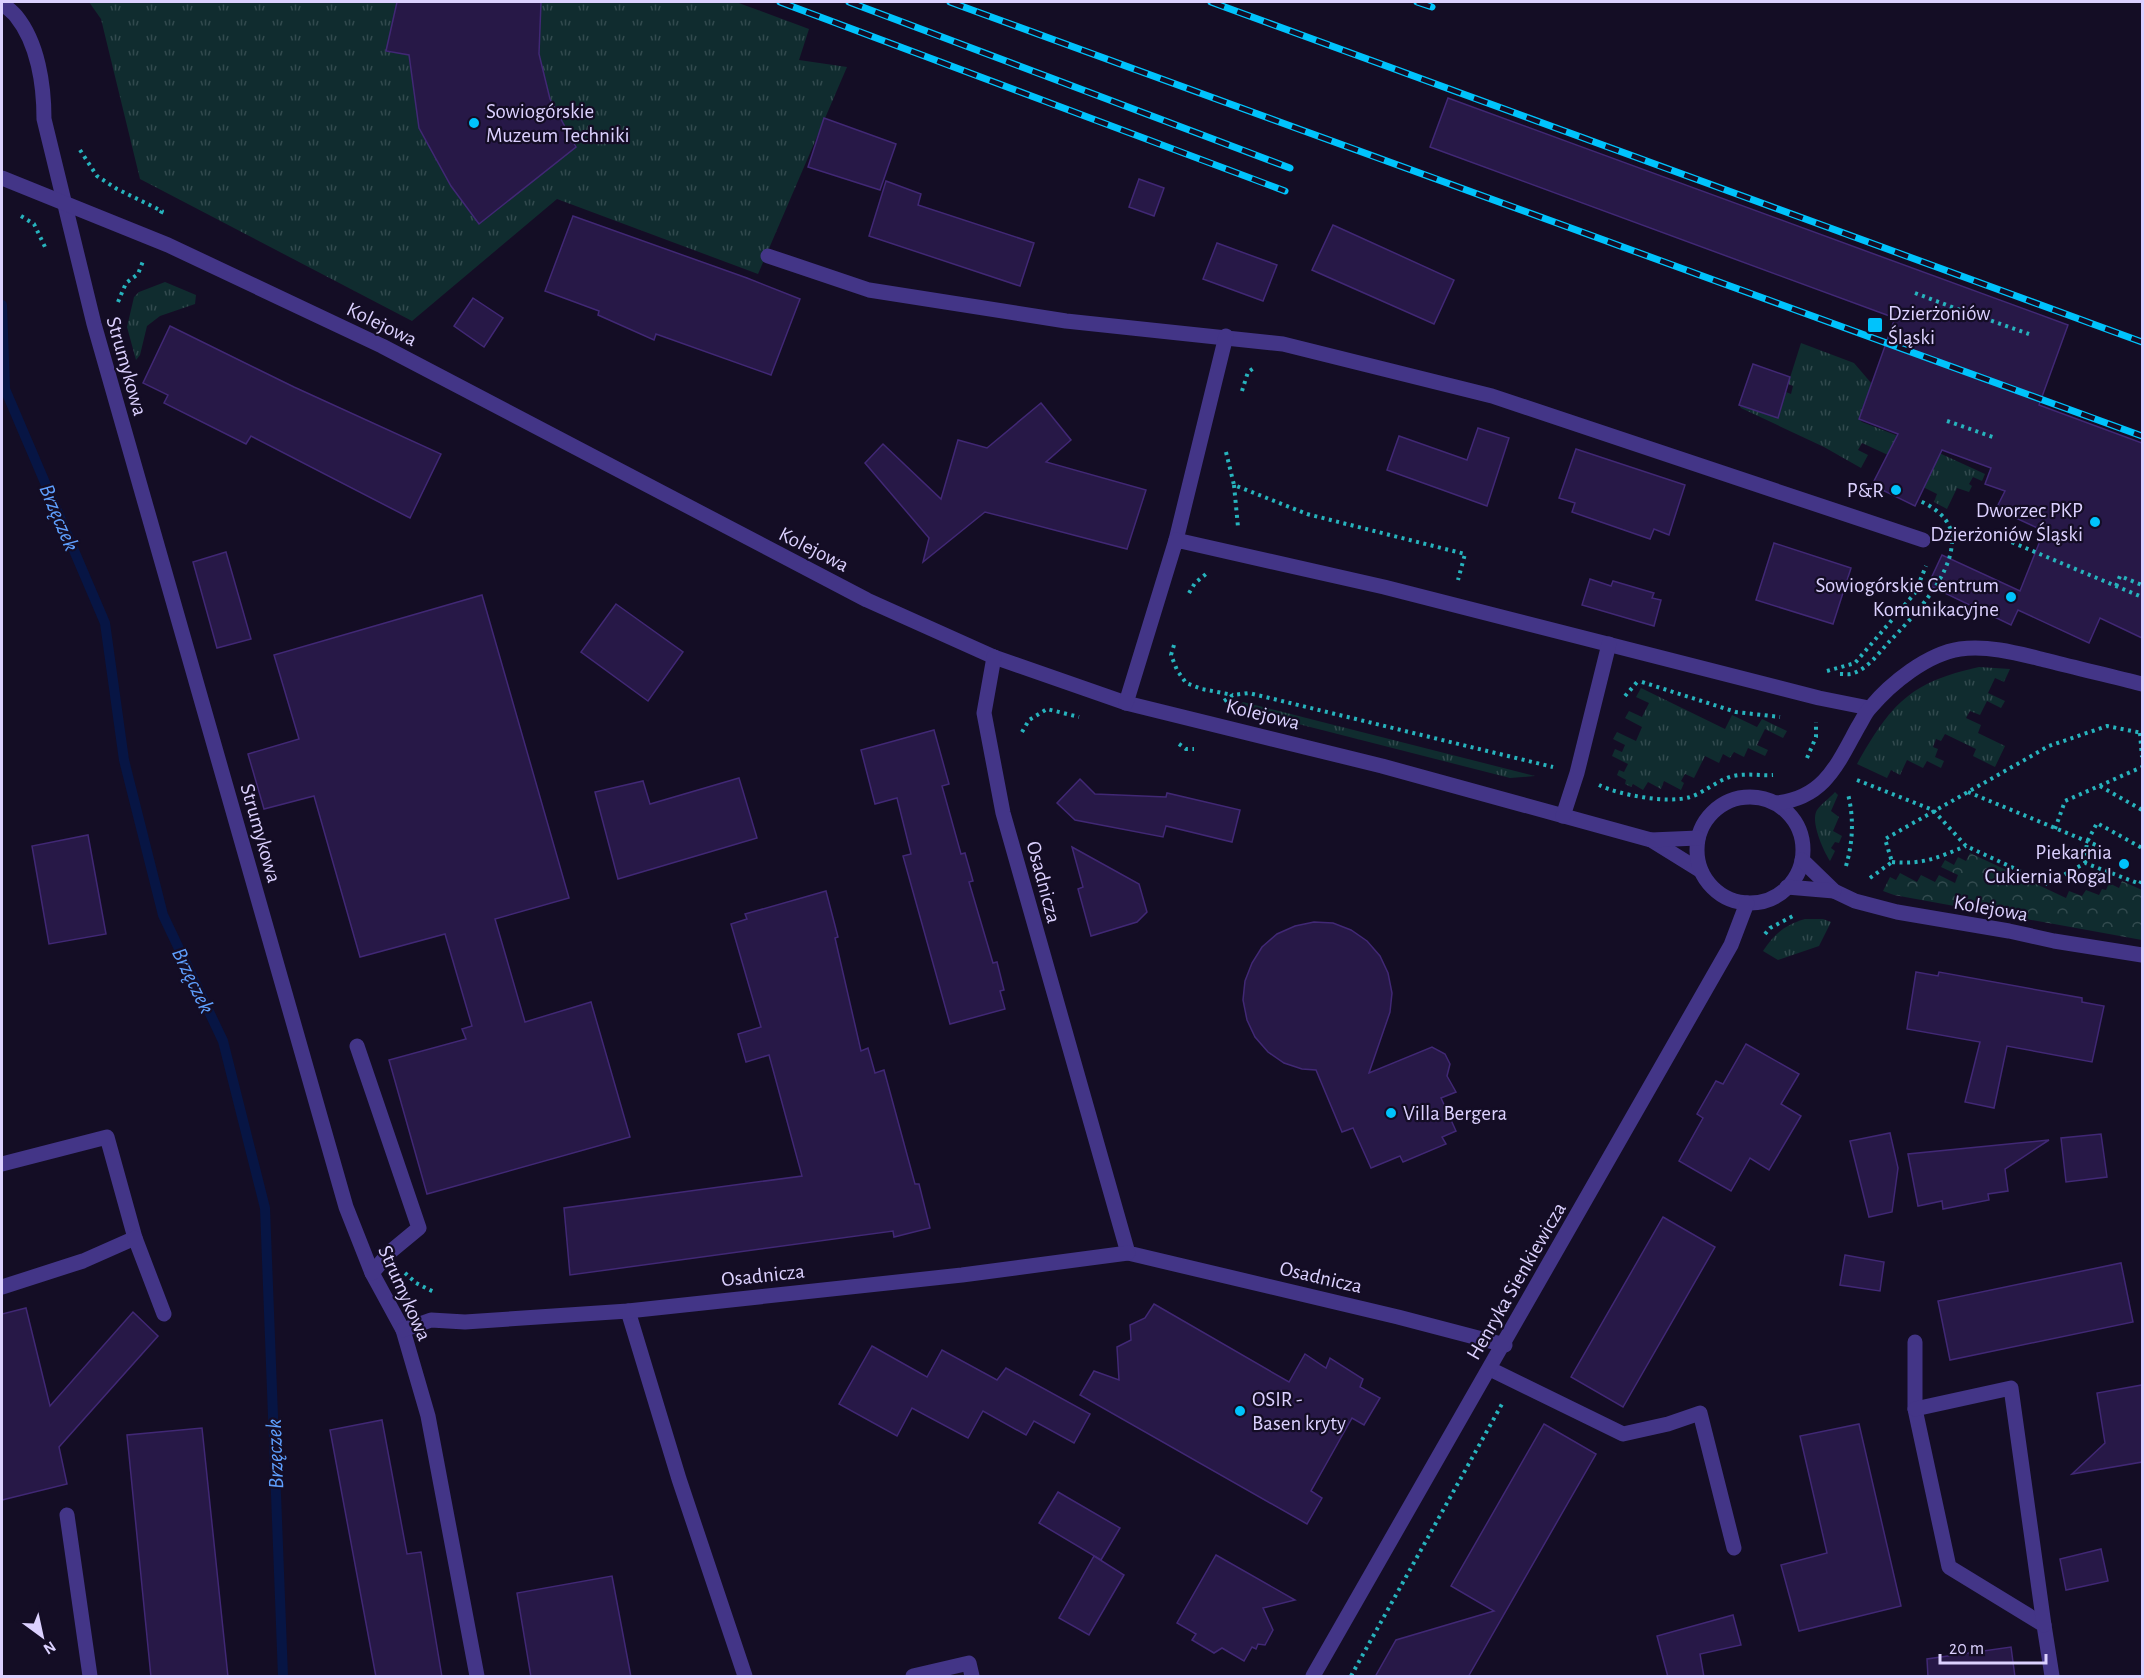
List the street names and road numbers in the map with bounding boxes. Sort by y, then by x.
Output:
street label: Kolejowa [343,299,420,351]
street label: Strumykowa [102,314,151,418]
street label: Kolejowa [775,523,852,576]
street label: Kolejowa [1224,695,1302,734]
street label: Strumykowa [236,781,285,885]
street label: Osadnicza [1023,839,1065,926]
street label: Kolejowa [1952,892,2030,925]
street label: Henryka Sienkiewicza [1463,1199,1570,1364]
street label: Strumykowa [374,1242,435,1344]
street label: Osadnicza [1278,1258,1364,1297]
street label: Osadnicza [720,1261,806,1290]

